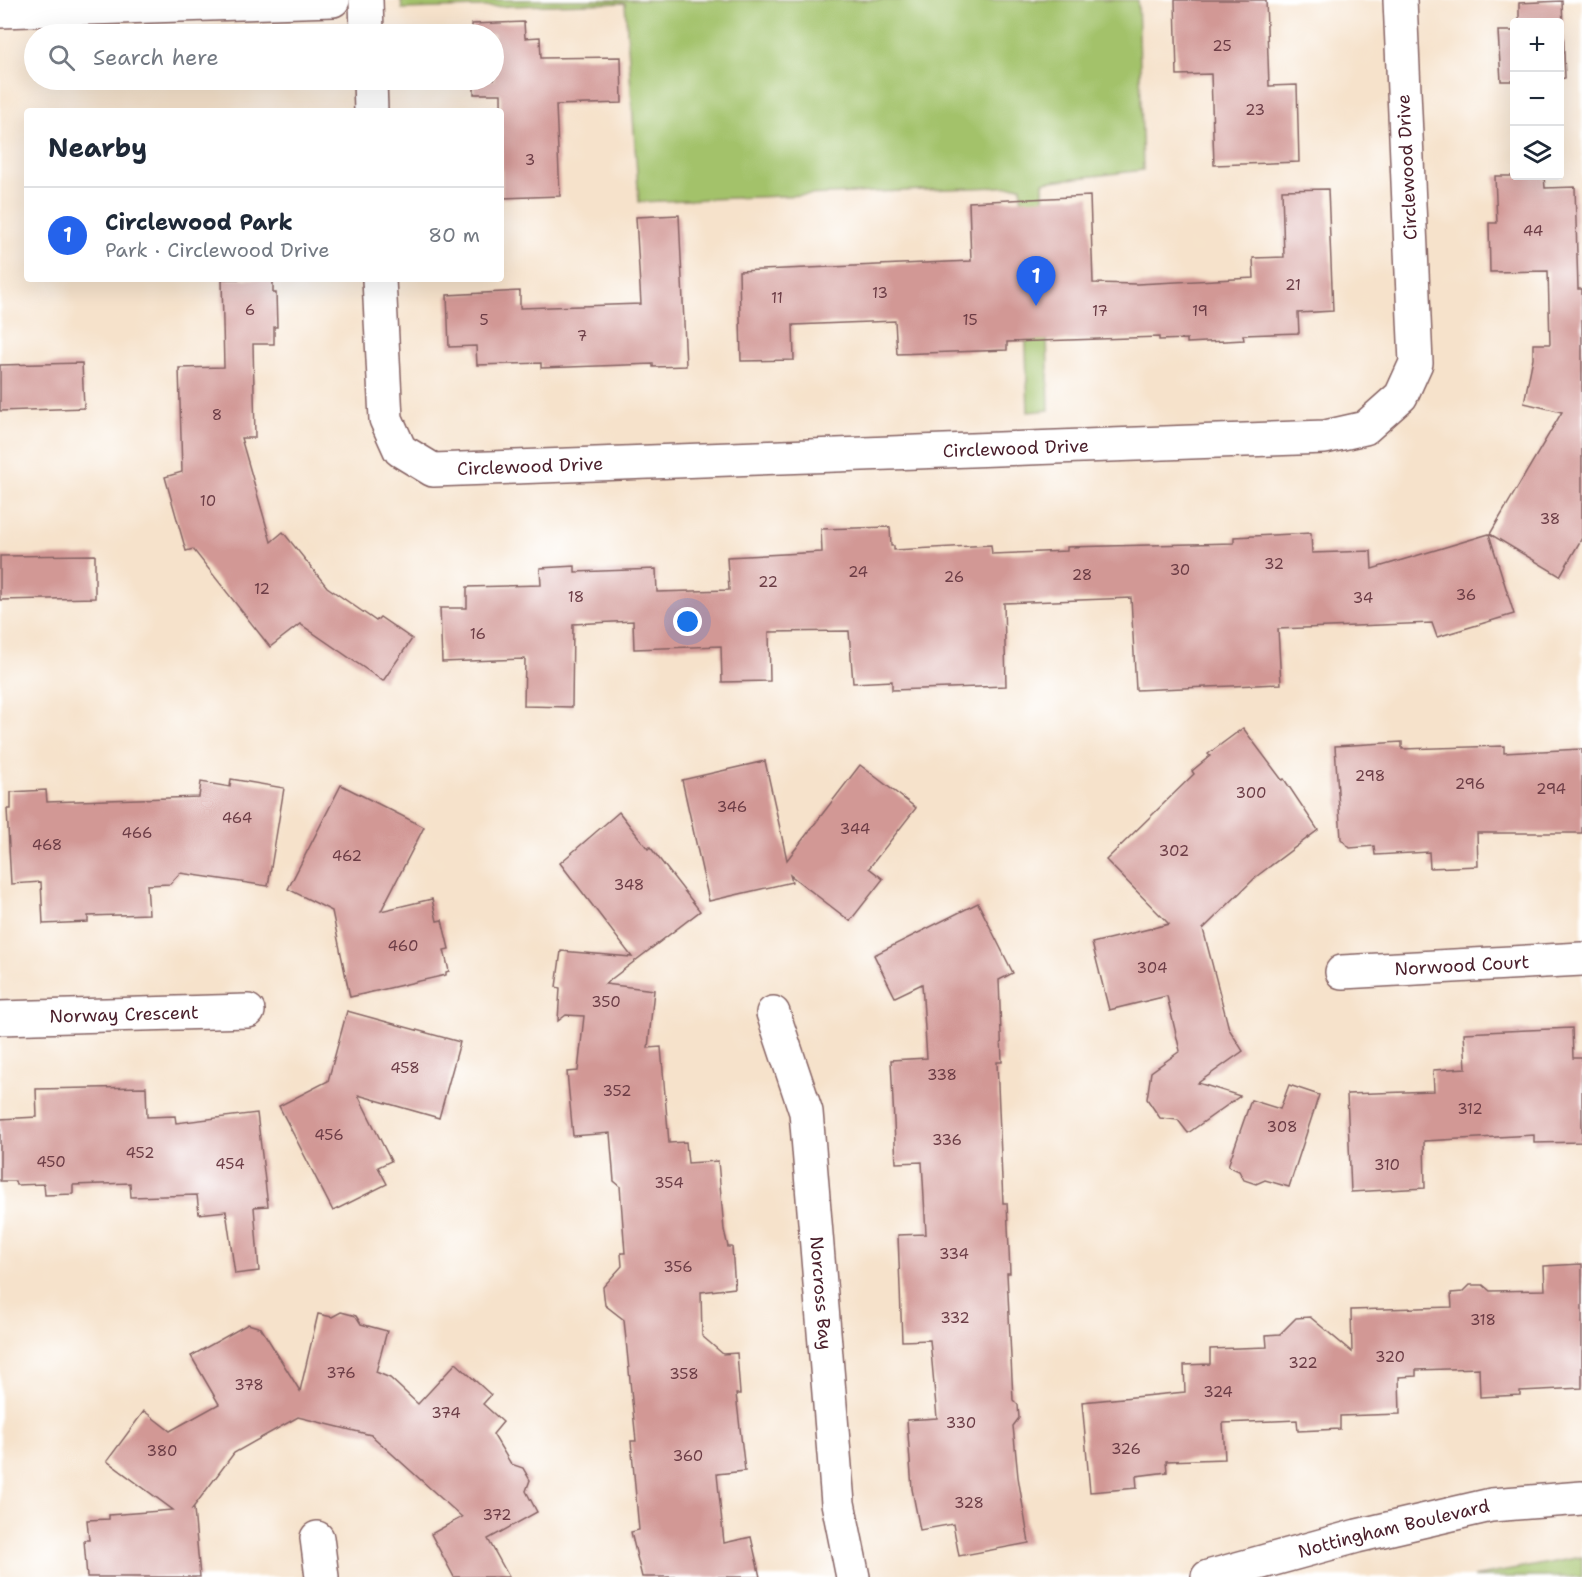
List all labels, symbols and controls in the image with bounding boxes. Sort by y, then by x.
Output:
map controls [1510,18,1564,180]
button: + [1510,18,1564,72]
search box [24,24,504,90]
house number: 25 [1212,36,1232,56]
icon: search [45,41,78,74]
text: Search here [93,43,219,72]
button: − [1510,72,1564,126]
street label: Circlewood Drive [1391,93,1423,241]
house number: 23 [1245,100,1265,120]
button: layers [1510,126,1564,180]
text: Nearby [48,130,147,165]
house number: 3 [525,150,535,170]
text: Circlewood Park [105,208,293,237]
house number: 44 [1523,221,1543,241]
text: 1 [63,222,72,248]
text: 80 m [428,222,480,248]
text: Park · Circlewood Drive [105,237,330,263]
pin: 1 [1016,256,1056,306]
house number: 21 [1285,275,1301,295]
house number: 13 [872,283,888,303]
house number: 11 [771,288,783,308]
house number: 6 [245,300,255,320]
house number: 17 [1092,301,1108,321]
house number: 19 [1192,301,1208,321]
house number: 5 [479,310,489,330]
house number: 15 [962,310,978,330]
house number: 7 [577,326,587,346]
house number: 8 [212,405,222,425]
street label: Circlewood Drive [942,434,1089,463]
street label: Circlewood Drive [457,452,604,481]
house number: 10 [200,491,216,511]
house number: 38 [1540,509,1560,529]
house number: 32 [1264,554,1284,574]
house number: 30 [1170,560,1190,580]
house number: 24 [848,562,868,582]
house number: 28 [1072,565,1092,585]
house number: 26 [944,567,964,587]
house number: 22 [758,572,778,592]
house number: 12 [254,579,270,599]
house number: 36 [1456,585,1476,605]
house number: 18 [568,587,584,607]
house number: 34 [1353,588,1373,608]
your location [673,607,702,636]
house number: 16 [470,624,486,644]
house number: 298 [1355,766,1385,786]
house number: 296 [1455,774,1485,794]
house number: 294 [1536,779,1566,799]
house number: 300 [1235,783,1267,803]
house number: 346 [717,797,747,817]
house number: 464 [222,808,252,828]
house number: 344 [840,819,870,839]
house number: 466 [122,823,152,843]
house number: 468 [32,835,62,855]
house number: 302 [1159,841,1189,861]
house number: 462 [332,846,362,866]
house number: 348 [614,875,644,895]
house number: 460 [388,936,418,956]
street label: Norwood Court [1394,950,1530,981]
house number: 304 [1137,958,1167,978]
house number: 350 [591,992,621,1012]
street label: Norway Crescent [49,1000,199,1029]
house number: 458 [390,1058,420,1078]
house number: 338 [927,1065,957,1085]
house number: 352 [603,1081,631,1101]
house number: 312 [1457,1099,1483,1119]
house number: 308 [1266,1117,1298,1137]
house number: 456 [314,1125,344,1145]
house number: 336 [932,1130,962,1150]
house number: 452 [126,1143,154,1163]
house number: 450 [36,1152,66,1172]
house number: 454 [215,1154,245,1174]
house number: 310 [1374,1155,1400,1175]
house number: 354 [654,1173,684,1193]
street label: Norcross Bay [804,1235,837,1351]
house number: 334 [939,1244,969,1264]
house number: 356 [663,1257,693,1277]
house number: 332 [940,1308,970,1328]
house number: 318 [1470,1310,1496,1330]
house number: 320 [1375,1347,1405,1367]
house number: 322 [1288,1353,1318,1373]
house number: 376 [326,1363,356,1383]
house number: 358 [669,1364,699,1384]
house number: 378 [234,1375,264,1395]
house number: 324 [1203,1382,1233,1402]
house number: 374 [431,1403,461,1423]
house number: 330 [946,1413,976,1433]
house number: 326 [1111,1439,1141,1459]
house number: 380 [147,1441,177,1461]
house number: 360 [673,1446,703,1466]
house number: 328 [954,1493,984,1513]
street label: Nottingham Boulevard [1295,1494,1492,1564]
house number: 372 [483,1505,512,1525]

